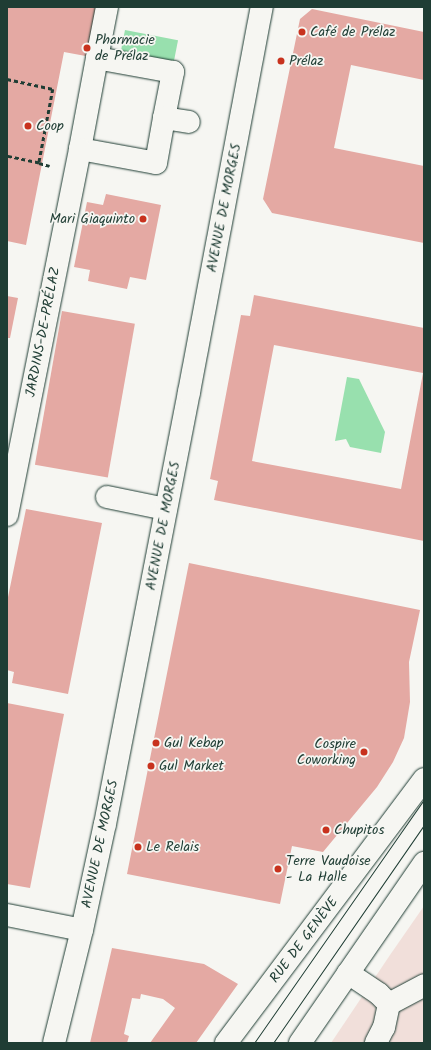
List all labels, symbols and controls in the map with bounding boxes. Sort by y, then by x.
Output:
place label: Café de Prélaz [310,24,395,40]
marker: Café de Prélaz [297,27,307,37]
place label: Pharmacie de Prélaz [95,32,155,64]
marker: Pharmacie de Prélaz [82,43,92,53]
place label: Prélaz [289,53,324,69]
marker: Prélaz [276,56,286,66]
place label: Coop [36,118,64,134]
marker: Coop [23,121,33,131]
street label: AVENUE DE MORGES [203,142,245,274]
place label: Mari Giaquinto [49,211,135,227]
marker: Mari Giaquinto [138,214,148,224]
street label: JARDINS-DE-PRÉLAZ [22,265,64,399]
street label: AVENUE DE MORGES [142,460,184,592]
place label: Gul Kebap [164,735,224,751]
place label: Cospire Coworking [297,736,356,768]
marker: Gul Kebap [151,738,161,748]
marker: Cospire Coworking [359,747,369,757]
place label: Gul Market [159,758,224,774]
marker: Gul Market [146,761,156,771]
street label: AVENUE DE MORGES [78,778,122,910]
place label: Chupitos [334,822,384,838]
marker: Chupitos [321,825,331,835]
place label: Le Relais [146,839,199,855]
marker: Le Relais [133,842,143,852]
place label: Terre Vaudoise - La Halle [286,853,371,886]
marker: Terre Vaudoise - La Halle [273,864,283,874]
street label: RUE DE GENÈVE [266,894,342,986]

